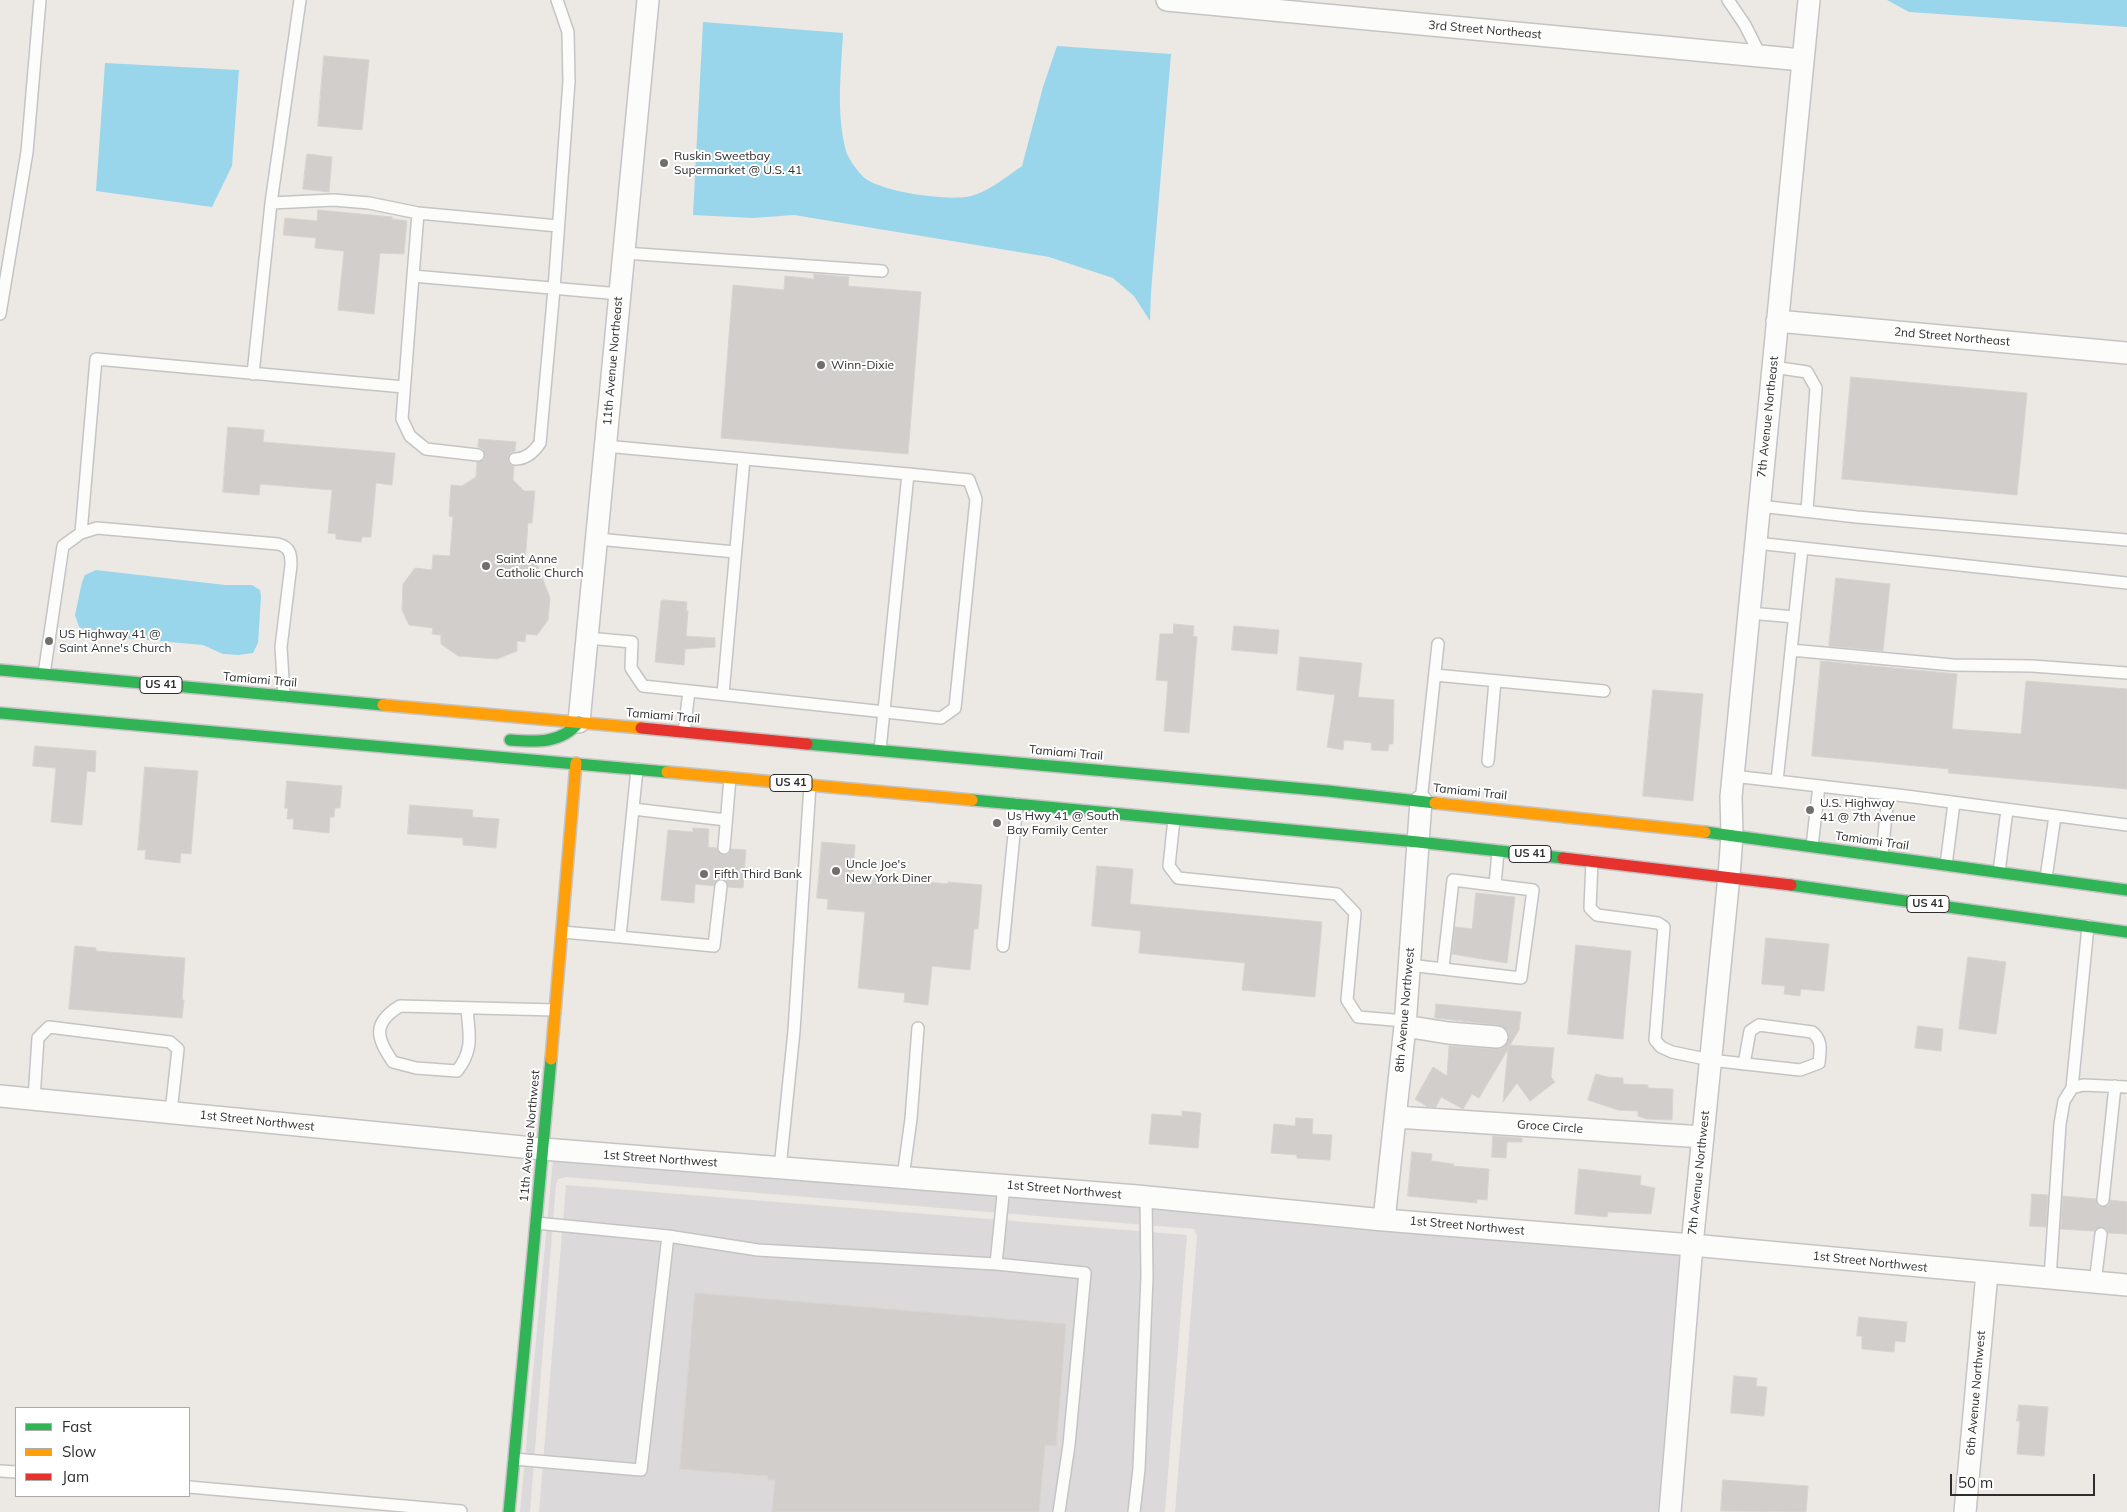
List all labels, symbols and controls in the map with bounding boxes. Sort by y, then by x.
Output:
street label: 3rd Street Northeast [1428,18,1542,42]
place label: Ruskin Sweetbay Supermarket @ U.S. 41 [674,149,802,177]
marker: Ruskin Sweetbay Supermarket @ U.S. 41 [658,157,670,169]
street label: 11th Avenue Northeast [600,296,626,426]
street label: 2nd Street Northeast [1893,325,2011,349]
street label: 7th Avenue Northeast [1754,356,1782,478]
place label: Winn-Dixie [831,358,894,372]
marker: Winn-Dixie [815,359,827,371]
place label: Saint Anne Catholic Church [496,552,583,580]
marker: Saint Anne Catholic Church [480,560,492,572]
place label: US Highway 41 @ Saint Anne's Church [59,627,171,655]
marker: US Highway 41 @ Saint Anne's Church [43,635,55,647]
street label: Tamiami Trail [222,670,298,690]
road number: US 41 [140,676,182,694]
street label: Tamiami Trail [625,706,701,726]
street label: Tamiami Trail [1028,743,1104,763]
road number: US 41 [770,774,812,791]
street label: Tamiami Trail [1432,781,1508,803]
place label: U.S. Highway 41 @ 7th Avenue [1820,796,1916,824]
marker: U.S. Highway 41 @ 7th Avenue [1804,804,1816,816]
place label: Us Hwy 41 @ South Bay Family Center [1007,809,1119,837]
marker: Us Hwy 41 @ South Bay Family Center [991,817,1003,829]
street label: Tamiami Trail [1834,829,1910,853]
road number: US 41 [1509,846,1551,862]
place label: Uncle Joe's New York Diner [846,857,932,885]
marker: Uncle Joe's New York Diner [830,865,842,877]
place label: Fifth Third Bank [714,867,802,881]
marker: Fifth Third Bank [698,868,710,880]
road number: US 41 [1907,896,1949,912]
street label: 8th Avenue Northwest [1392,947,1418,1073]
street label: 11th Avenue Northwest [517,1069,543,1203]
street label: 1st Street Northwest [199,1108,315,1134]
street label: 7th Avenue Northwest [1685,1110,1713,1236]
street label: Groce Circle [1517,1118,1583,1136]
street label: 1st Street Northwest [602,1148,718,1170]
street label: 1st Street Northwest [1006,1178,1122,1202]
street label: 1st Street Northwest [1409,1214,1525,1238]
street label: 1st Street Northwest [1812,1249,1928,1275]
street label: 6th Avenue Northwest [1963,1330,1989,1456]
legend [15,1407,190,1497]
text: Fast [62,1417,92,1436]
text: Slow [62,1442,96,1461]
scale bar [1952,1464,2097,1496]
text: Jam [62,1467,89,1486]
text: 50 m [1958,1473,1993,1492]

